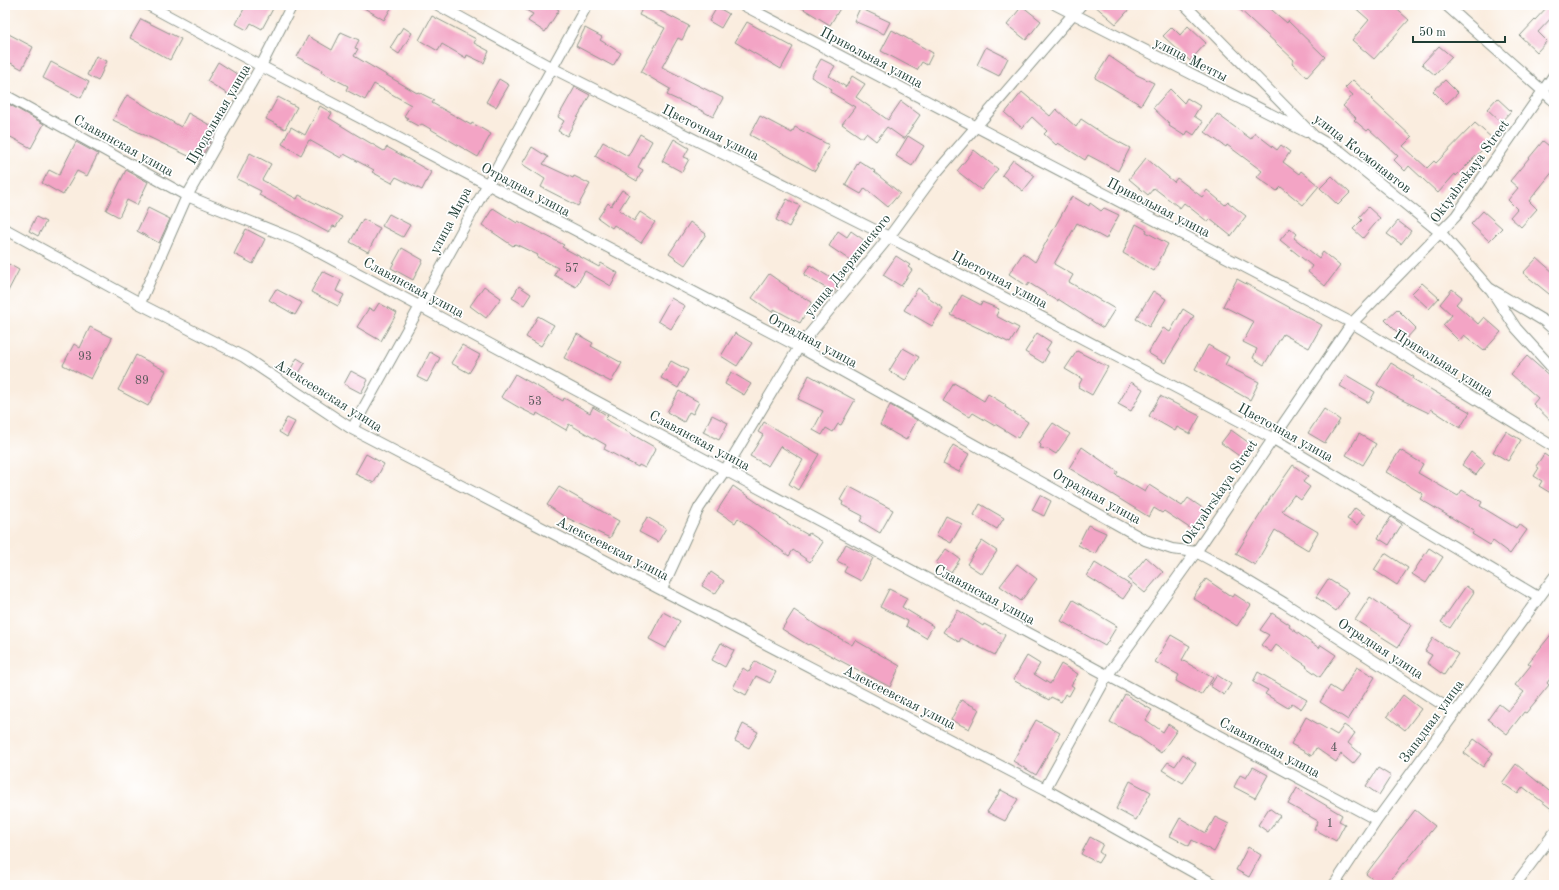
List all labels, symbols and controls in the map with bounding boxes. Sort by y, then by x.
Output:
scale bar [1413,18,1505,44]
street label: Привольная улица [818,25,925,91]
text: 50 m [1419,26,1446,39]
street label: улица Мечты [1151,35,1230,84]
street label: Продольная улица [185,62,253,167]
street label: Цветочная улица [660,102,761,163]
street label: улица Космонавтов [1311,111,1414,196]
street label: Славянская улица [71,113,176,179]
street label: Oktyabrskaya Street [1428,117,1512,226]
street label: Отрадная улица [479,160,573,219]
street label: Привольная улица [1105,176,1213,240]
street label: улица Мира [428,185,474,256]
street label: улица Дзержинского [802,212,893,320]
street label: Цветочная улица [949,249,1050,311]
street label: Славянская улица [361,255,466,320]
house number: 57 [565,262,579,275]
street label: Отрадная улица [766,311,860,370]
street label: Привольная улица [1391,328,1496,400]
house number: 93 [78,351,92,363]
street label: Алексеевская улица [272,357,385,435]
house number: 89 [135,375,149,387]
house number: 53 [528,395,542,408]
street label: Цветочная улица [1236,401,1336,465]
street label: Славянская улица [647,408,752,473]
street label: Oktyabrskaya Street [1179,437,1260,548]
street label: Отрадная улица [1050,467,1143,527]
street label: Алексеевская улица [554,515,671,583]
street label: Славянская улица [932,562,1037,627]
street label: Отрадная улица [1335,616,1426,682]
street label: Алексеевская улица [841,664,958,732]
street label: Западная улица [1397,677,1467,766]
street label: Славянская улица [1217,715,1322,780]
house number: 4 [1331,742,1338,754]
house number: 1 [1327,818,1333,830]

